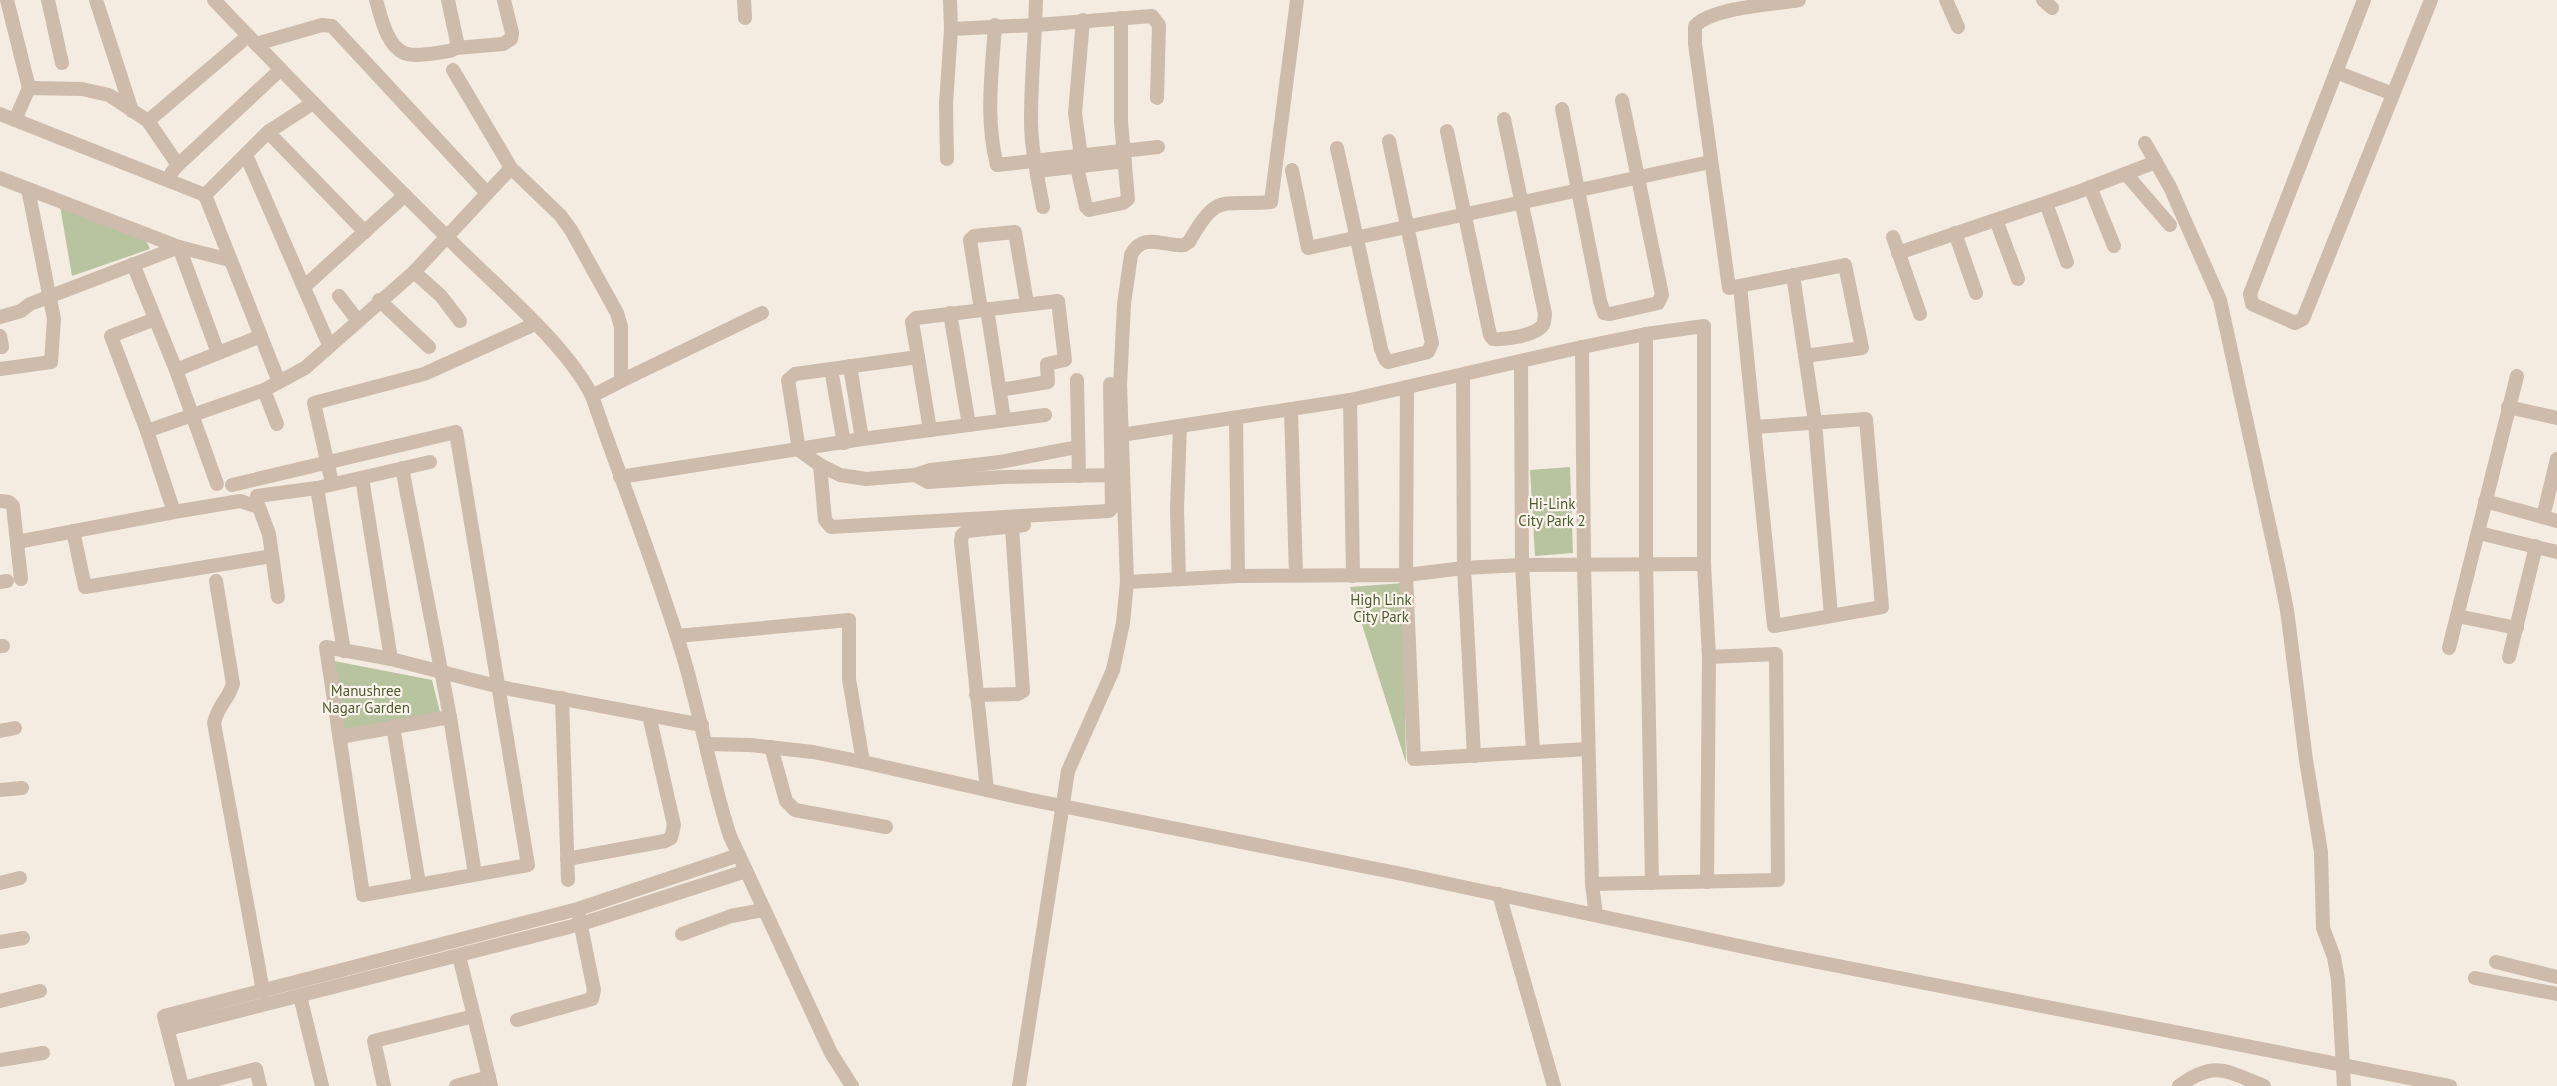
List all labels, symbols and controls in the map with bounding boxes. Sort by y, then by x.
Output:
park label: Hi-Link City Park 2 [1518,494,1586,530]
park label: High Link City Park [1350,590,1413,626]
park label: Manushree Nagar Garden [322,681,410,717]

